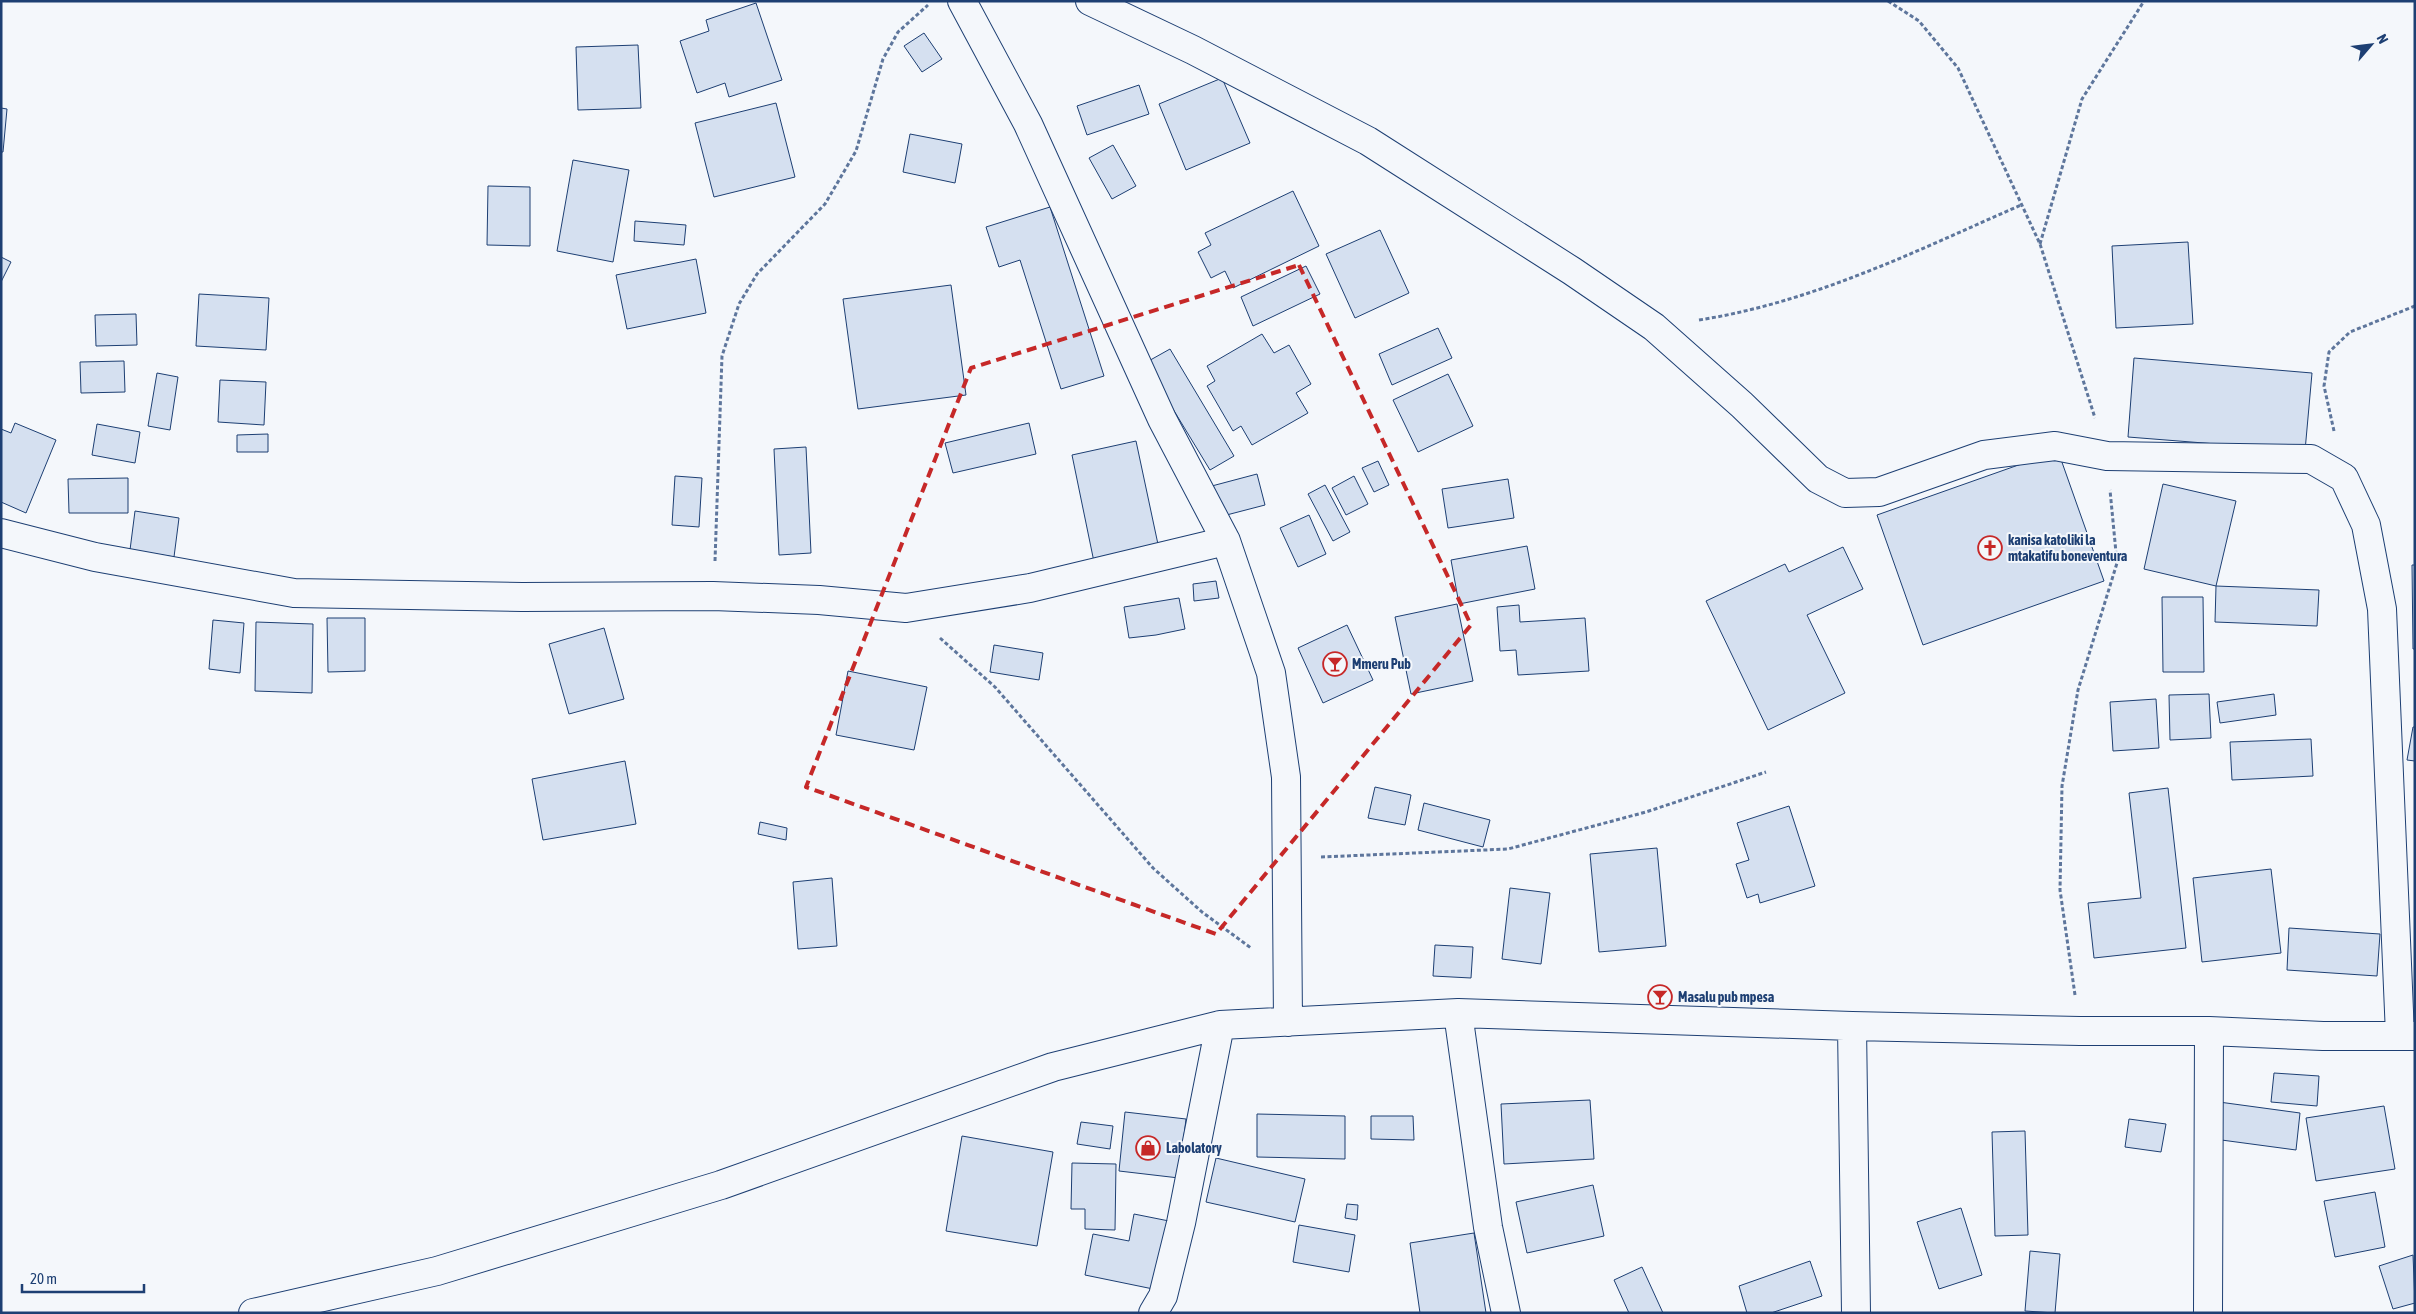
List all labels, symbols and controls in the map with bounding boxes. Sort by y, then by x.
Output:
north arrow [2346,20,2396,70]
text: N [2373,31,2391,46]
place label: kanisa katoliki la mtakatifu boneventura [2008,532,2128,564]
church icon: kanisa katoliki la mtakatifu boneventura [1977,535,2003,561]
bar icon: Mmeru Pub [1322,651,1348,677]
place label: Mmeru Pub [1352,656,1411,672]
bar icon: Masalu pub mpesa [1647,984,1673,1010]
place label: Masalu pub mpesa [1678,989,1775,1005]
shop icon: Labolatory [1135,1135,1161,1161]
place label: Labolatory [1166,1140,1222,1156]
scale bar [22,1262,145,1294]
text: 20 m [30,1270,57,1287]

